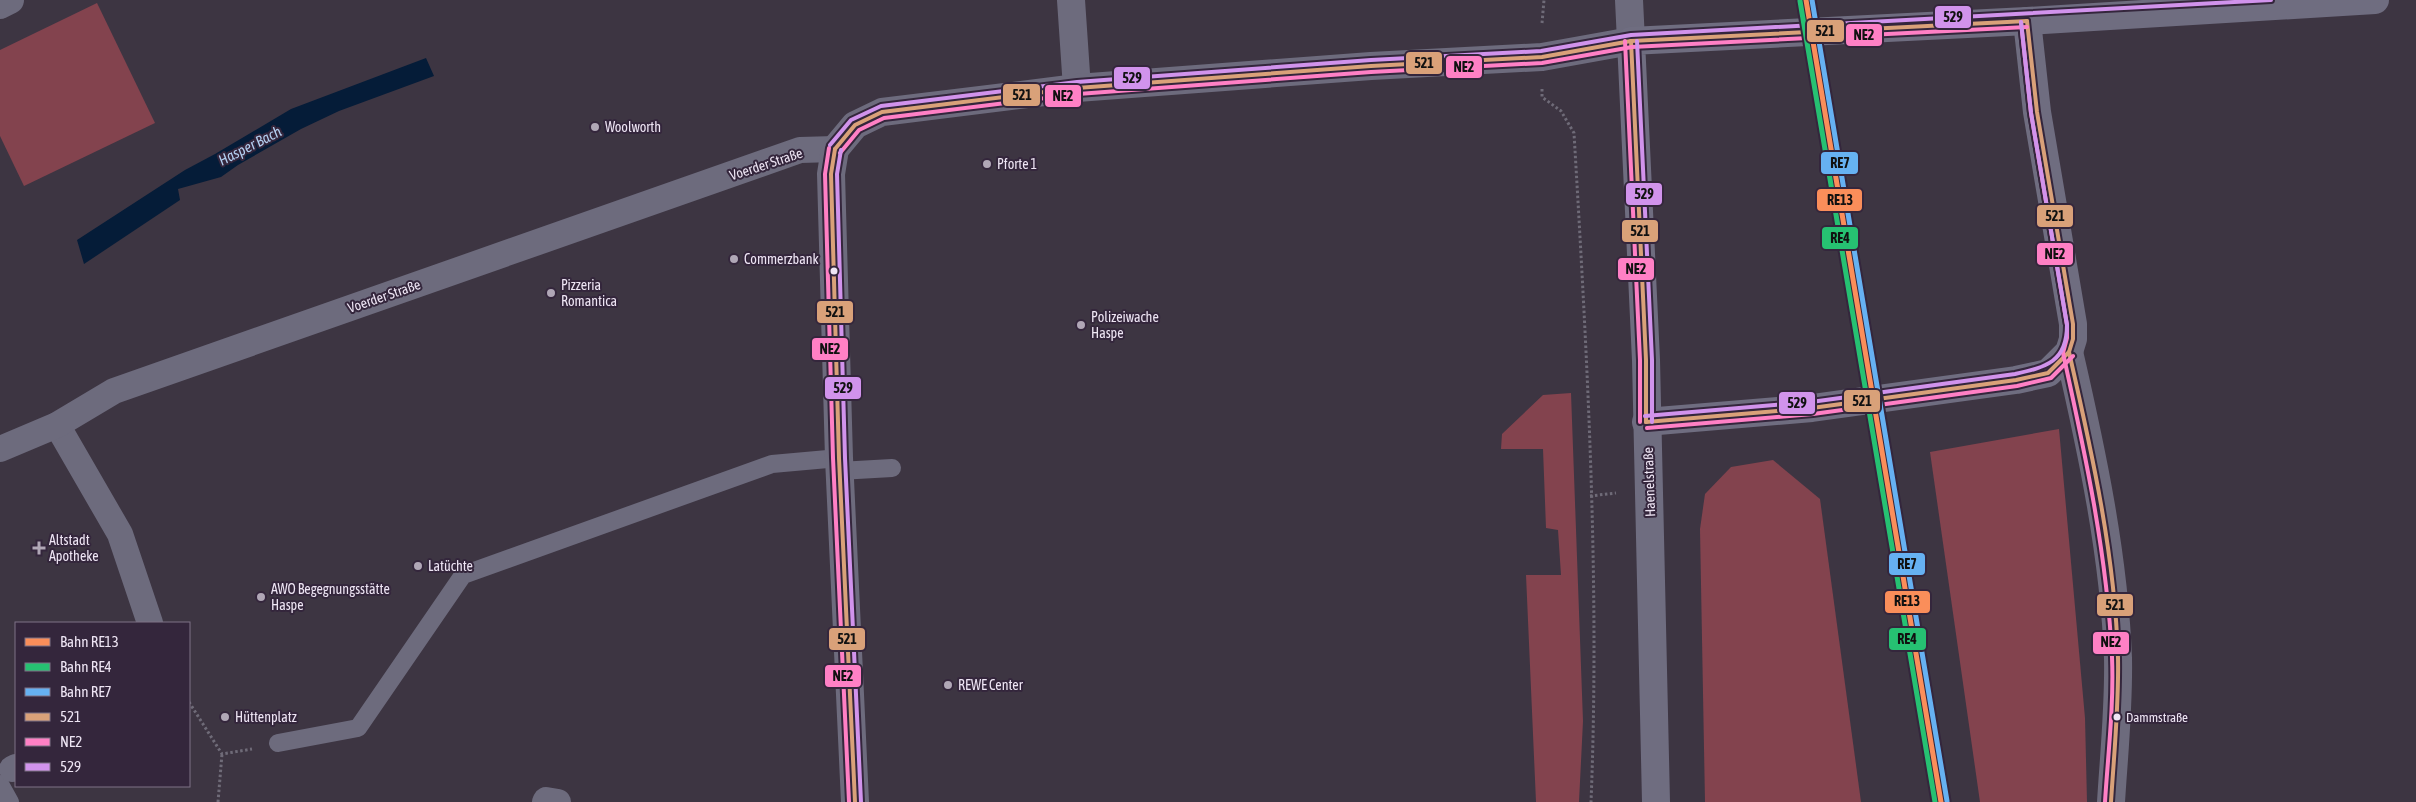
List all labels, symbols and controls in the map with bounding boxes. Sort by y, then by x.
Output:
line badge: 529 [1934,5,1972,29]
text: 529 [1943,9,1963,25]
line badge: 521 [1806,19,1845,43]
text: 521 [1815,23,1835,39]
line badge: NE2 [1845,23,1883,47]
text: NE2 [1854,27,1875,43]
line badge: 521 [1405,51,1443,75]
text: 521 [1414,55,1434,71]
line badge: NE2 [1445,55,1483,79]
text: NE2 [1454,59,1475,75]
line badge: 529 [1113,66,1151,90]
text: 529 [1122,70,1142,86]
line badge: 521 [1002,83,1041,107]
line badge: NE2 [1044,84,1082,108]
text: 521 [1012,87,1032,103]
text: NE2 [1053,88,1074,104]
place label: Woolworth [605,119,661,135]
marker: Woolworth [589,121,601,133]
water label: Hasper Bach [215,122,284,169]
street label: Voerder Straße [727,145,805,183]
line badge: RE7 [1820,151,1859,175]
text: RE7 [1830,155,1850,171]
place label: Pforte 1 [997,156,1037,172]
marker: Pforte 1 [981,158,993,170]
line badge: 529 [1625,182,1663,206]
text: 529 [1634,186,1654,202]
line badge: RE13 [1816,188,1863,212]
text: RE13 [1827,192,1853,208]
line badge: 521 [2036,204,2074,228]
text: 521 [2045,208,2065,224]
line badge: 521 [1621,219,1659,243]
text: 521 [1630,223,1650,239]
line badge: RE4 [1821,226,1859,250]
text: RE4 [1830,230,1850,246]
line badge: NE2 [2036,242,2074,266]
text: NE2 [2045,246,2066,262]
place label: Commerzbank [744,251,819,267]
marker: Commerzbank [728,253,740,265]
line badge: NE2 [1617,257,1655,281]
text: NE2 [1626,261,1647,277]
unlabelled marker [829,266,839,276]
street label: Voerder Straße [346,276,422,316]
place label: Pizzeria Romantica [561,277,617,309]
marker: Pizzeria Romantica [545,287,557,299]
line badge: 521 [816,300,854,324]
text: 521 [825,304,845,320]
place label: Polizeiwache Haspe [1091,309,1159,341]
marker: Polizeiwache Haspe [1075,319,1087,331]
line badge: NE2 [811,337,849,361]
text: NE2 [820,341,841,357]
line badge: 529 [824,376,862,400]
text: 529 [833,380,853,396]
line badge: 521 [1843,389,1881,413]
line badge: 529 [1778,391,1816,415]
text: 521 [1852,393,1872,409]
text: 529 [1787,395,1807,411]
street label: Haenelstraße [1640,447,1658,517]
place label: Altstadt Apotheke [49,532,99,564]
marker: Altstadt Apotheke [33,542,45,554]
line badge: RE7 [1888,552,1926,576]
text: RE7 [1897,556,1917,572]
place label: Latüchte [428,558,473,574]
marker: Latüchte [412,560,424,572]
place label: AWO Begegnungsstätte Haspe [271,581,390,613]
line badge: RE13 [1884,590,1931,614]
marker: AWO Begegnungsstätte Haspe [255,591,267,603]
text: RE13 [1894,593,1920,609]
line badge: 521 [2096,593,2134,617]
text: 521 [2105,597,2125,613]
legend [15,622,190,787]
line badge: 521 [828,627,866,651]
line badge: RE4 [1888,627,1927,651]
text: 521 [837,631,857,647]
text: RE4 [1897,631,1917,647]
line badge: NE2 [2092,631,2130,655]
text: Bahn RE13 [60,633,119,650]
text: NE2 [2101,634,2122,650]
text: Bahn RE4 [60,658,112,675]
line badge: NE2 [824,664,862,688]
text: NE2 [833,668,854,684]
place label: REWE Center [958,677,1024,693]
marker: REWE Center [942,679,954,691]
text: Bahn RE7 [60,683,112,700]
text: 521 [60,708,81,725]
place label: Hüttenplatz [235,709,297,725]
place label: Dammstraße [2126,710,2188,725]
marker: Hüttenplatz [219,711,231,723]
marker: Dammstraße [2112,712,2122,722]
text: NE2 [60,733,82,750]
text: 529 [60,758,81,775]

